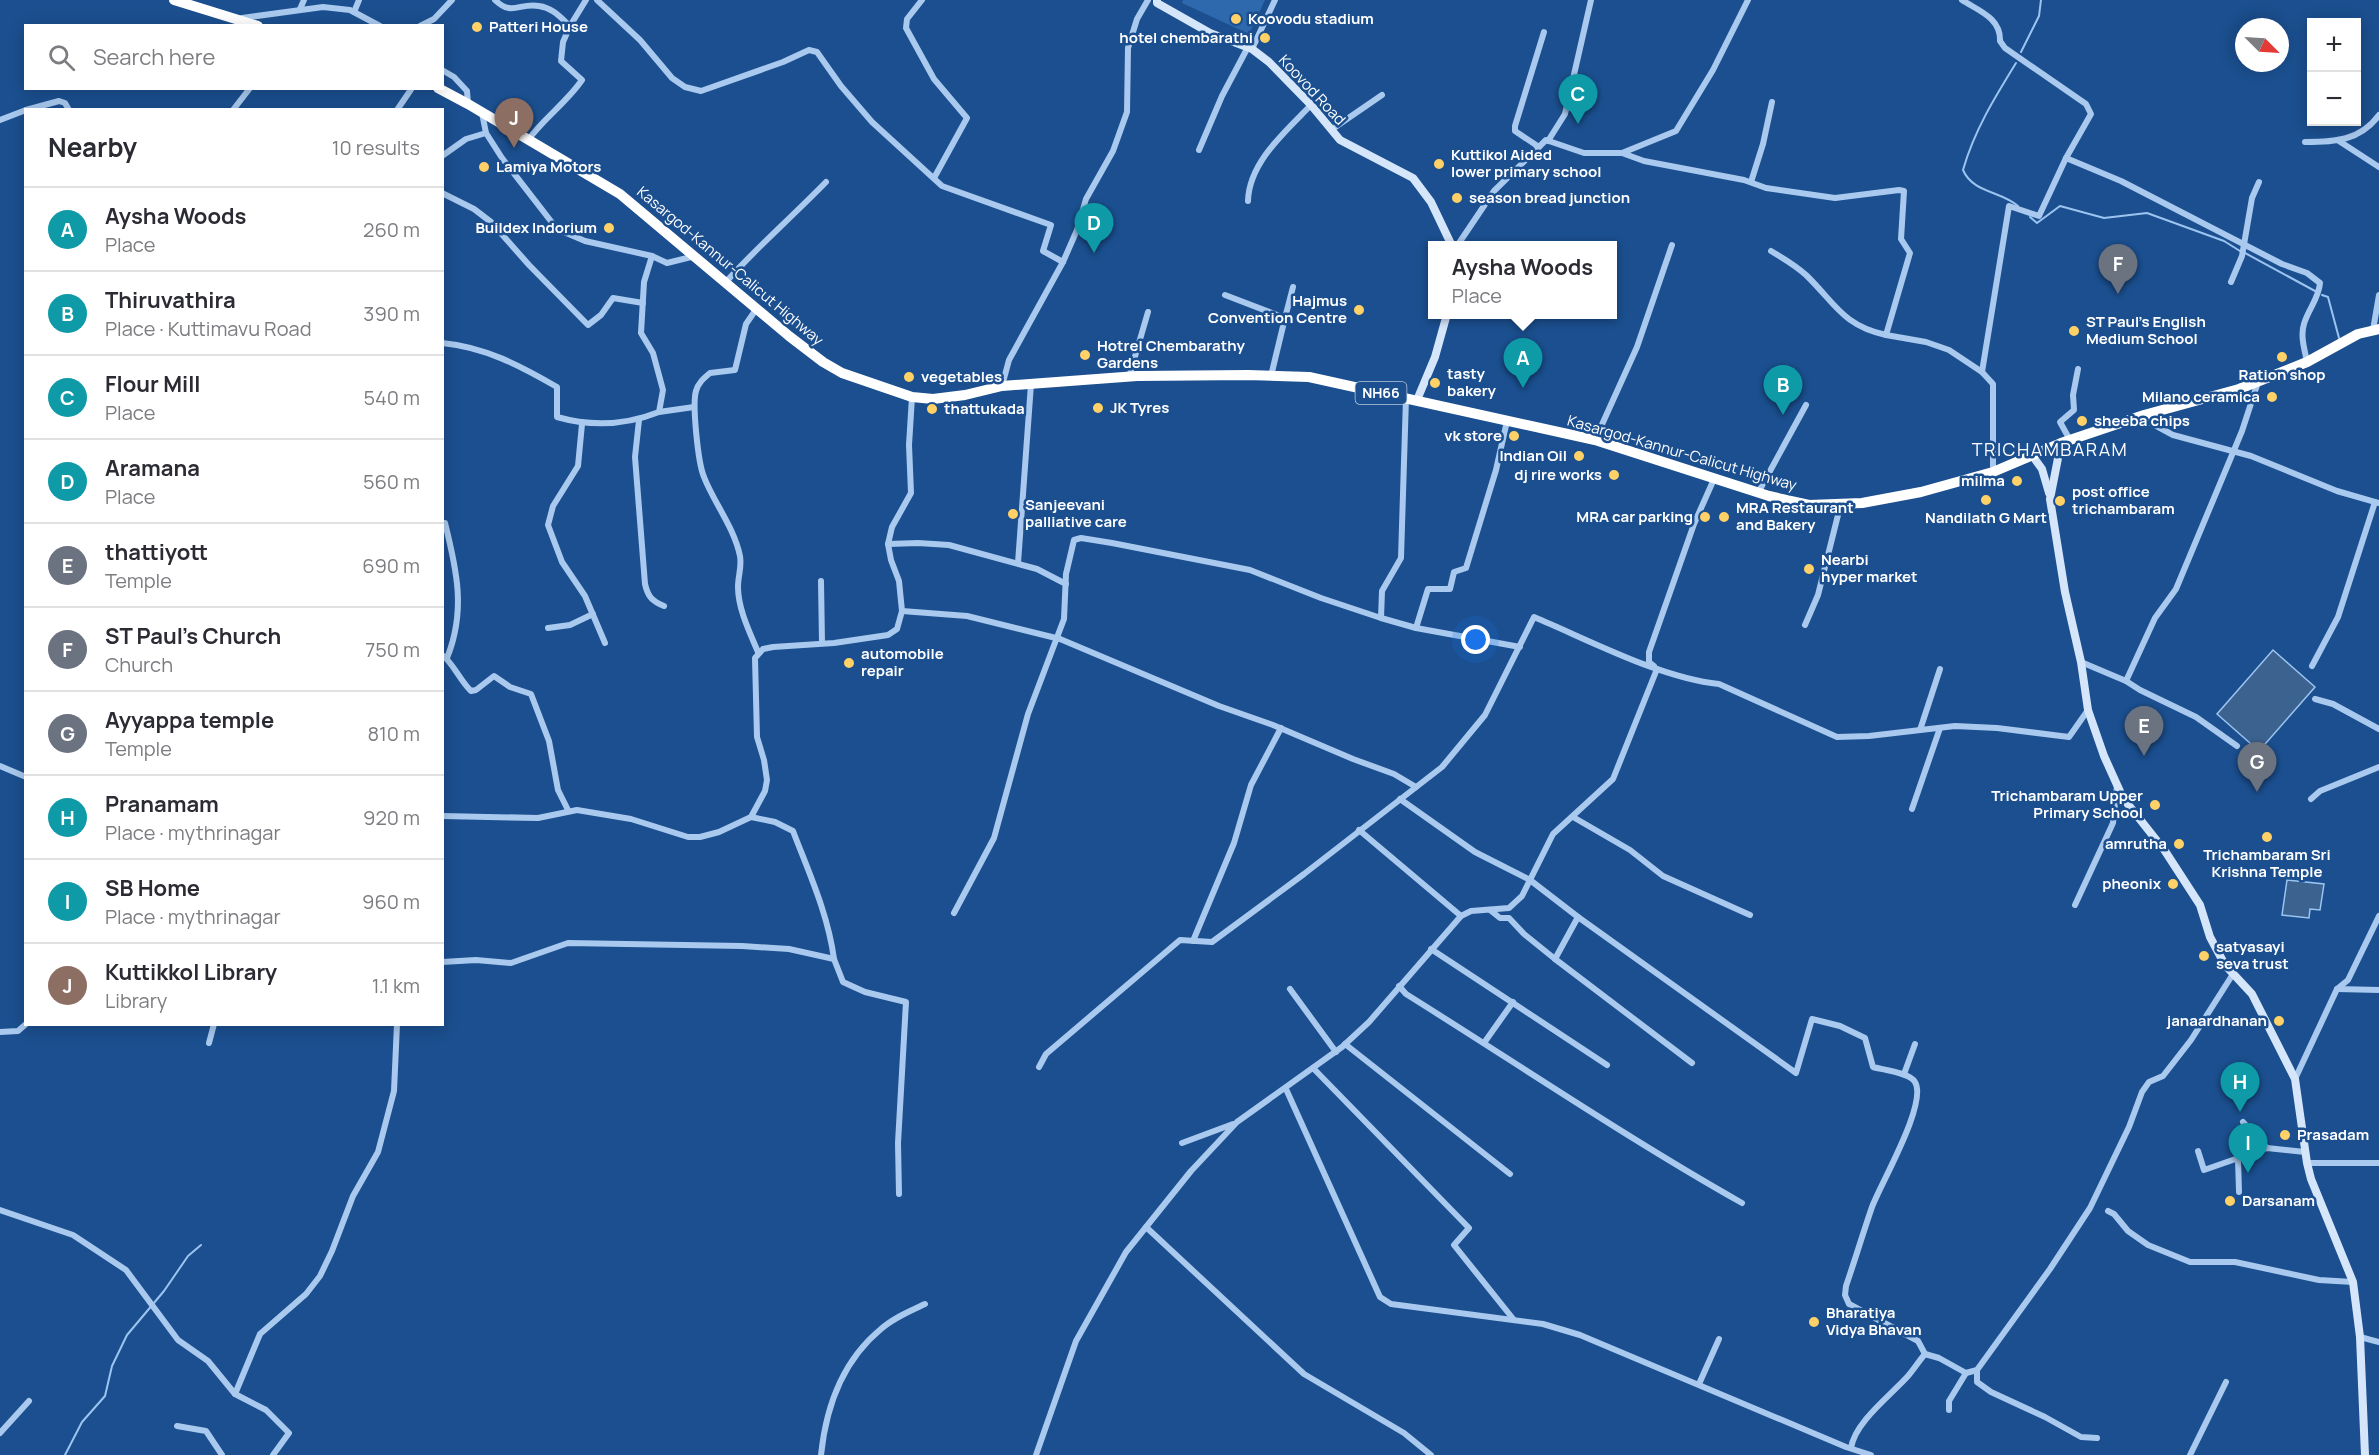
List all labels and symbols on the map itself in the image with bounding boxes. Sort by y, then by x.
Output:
place label: Koovodu stadium [1248,8,1374,29]
marker: Koovodu stadium [1229,12,1243,26]
place label: Patteri House [489,16,588,37]
north arrow [2235,18,2289,72]
marker: Patteri House [470,20,484,34]
place label: hotel chembarathi [1119,27,1253,48]
marker: hotel chembarathi [1258,31,1272,45]
street label: Koovod Road [1274,50,1351,130]
pin: C [1558,74,1598,124]
pin: J [494,98,534,148]
place label: Kuttikol Aided lower primary school [1451,144,1602,182]
place label: Lamiya Motors [496,156,601,177]
marker: Kuttikol Aided lower primary school [1432,157,1446,171]
marker: Lamiya Motors [477,160,491,174]
street label: Kasargod-Kannur-Calicut Highway [632,181,828,350]
place label: season bread junction [1469,187,1630,208]
marker: season bread junction [1450,191,1464,205]
pin: D [1074,204,1114,253]
place label: Buildex Indorium [475,217,597,238]
marker: Buildex Indorium [602,221,616,235]
pin: F [2098,244,2138,294]
place label: Hajmus Convention Centre [1208,290,1347,328]
marker: Hajmus Convention Centre [1352,303,1366,317]
place label: ST Paul's English Medium School [2086,311,2206,349]
marker: ST Paul's English Medium School [2067,324,2081,338]
place label: Hotrel Chembarathy Gardens [1097,335,1246,373]
pin: A [1504,338,1543,388]
marker: Hotrel Chembarathy Gardens [1078,348,1092,362]
marker: Ration shop [2275,350,2289,364]
place label: tasty bakery [1447,363,1497,401]
place label: Ration shop [2239,364,2325,385]
place label: vegetables [921,366,1002,387]
pin: B [1764,366,1802,415]
marker: vegetables [902,370,916,384]
marker: tasty bakery [1428,376,1442,390]
road number: NH66 [1356,382,1406,404]
place label: Milano ceramica [2142,386,2260,407]
marker: Milano ceramica [2265,390,2279,404]
place label: JK Tyres [1110,397,1169,418]
place label: thattukada [944,398,1025,419]
marker: JK Tyres [1091,401,1105,415]
marker: thattukada [925,402,939,416]
street label: Kasargod-Kannur-Calicut Highway [1565,410,1799,495]
place label: sheeba chips [2094,410,2190,431]
marker: sheeba chips [2075,414,2089,428]
place label: vk store [1444,425,1502,446]
marker: vk store [1507,429,1521,443]
district label: TRICHAMBARAM [1972,437,2128,461]
place label: Indian Oil [1499,445,1567,466]
marker: Indian Oil [1572,449,1586,463]
place label: dj rire works [1514,464,1602,485]
marker: dj rire works [1607,468,1621,482]
place label: milma [1961,470,2005,491]
marker: milma [2010,474,2024,488]
place label: post office trichambaram [2072,481,2175,519]
marker: Nandilath G Mart [1979,493,1993,507]
place label: Sanjeevani palliative care [1025,494,1127,532]
marker: post office trichambaram [2053,494,2067,508]
place label: MRA Restaurant and Bakery [1736,497,1854,535]
place label: MRA car parking [1576,506,1693,527]
marker: Sanjeevani palliative care [1006,507,1020,521]
place label: Nandilath G Mart [1925,507,2047,528]
marker: MRA car parking [1698,510,1712,524]
marker: MRA Restaurant and Bakery [1717,510,1731,524]
place label: Nearbi hyper market [1821,549,1918,587]
marker: Nearbi hyper market [1802,562,1816,576]
your location [1461,625,1490,654]
place label: automobile repair [861,643,944,681]
marker: automobile repair [842,656,856,670]
pin: E [2124,706,2164,756]
pin: G [2238,742,2276,792]
place label: Trichambaram Upper Primary School [1991,785,2143,823]
marker: Trichambaram Upper Primary School [2148,798,2162,812]
marker: Trichambaram Sri Krishna Temple [2260,830,2274,844]
place label: amrutha [2105,833,2167,854]
marker: amrutha [2172,837,2186,851]
place label: Trichambaram Sri Krishna Temple [2203,844,2331,882]
place label: pheonix [2102,873,2162,894]
marker: pheonix [2166,877,2180,891]
place label: satyasayi seva trust [2216,936,2289,974]
marker: satyasayi seva trust [2197,949,2211,963]
place label: janaardhanan [2166,1010,2267,1031]
marker: janaardhanan [2272,1014,2286,1028]
pin: H [2220,1062,2260,1112]
pin: I [2228,1124,2268,1173]
place label: Prasadam [2297,1124,2369,1145]
marker: Prasadam [2278,1128,2292,1142]
place label: Darsanam [2242,1190,2315,1211]
marker: Darsanam [2223,1194,2237,1208]
place label: Bharatiya Vidya Bhavan [1826,1302,1922,1340]
marker: Bharatiya Vidya Bhavan [1807,1315,1821,1329]

